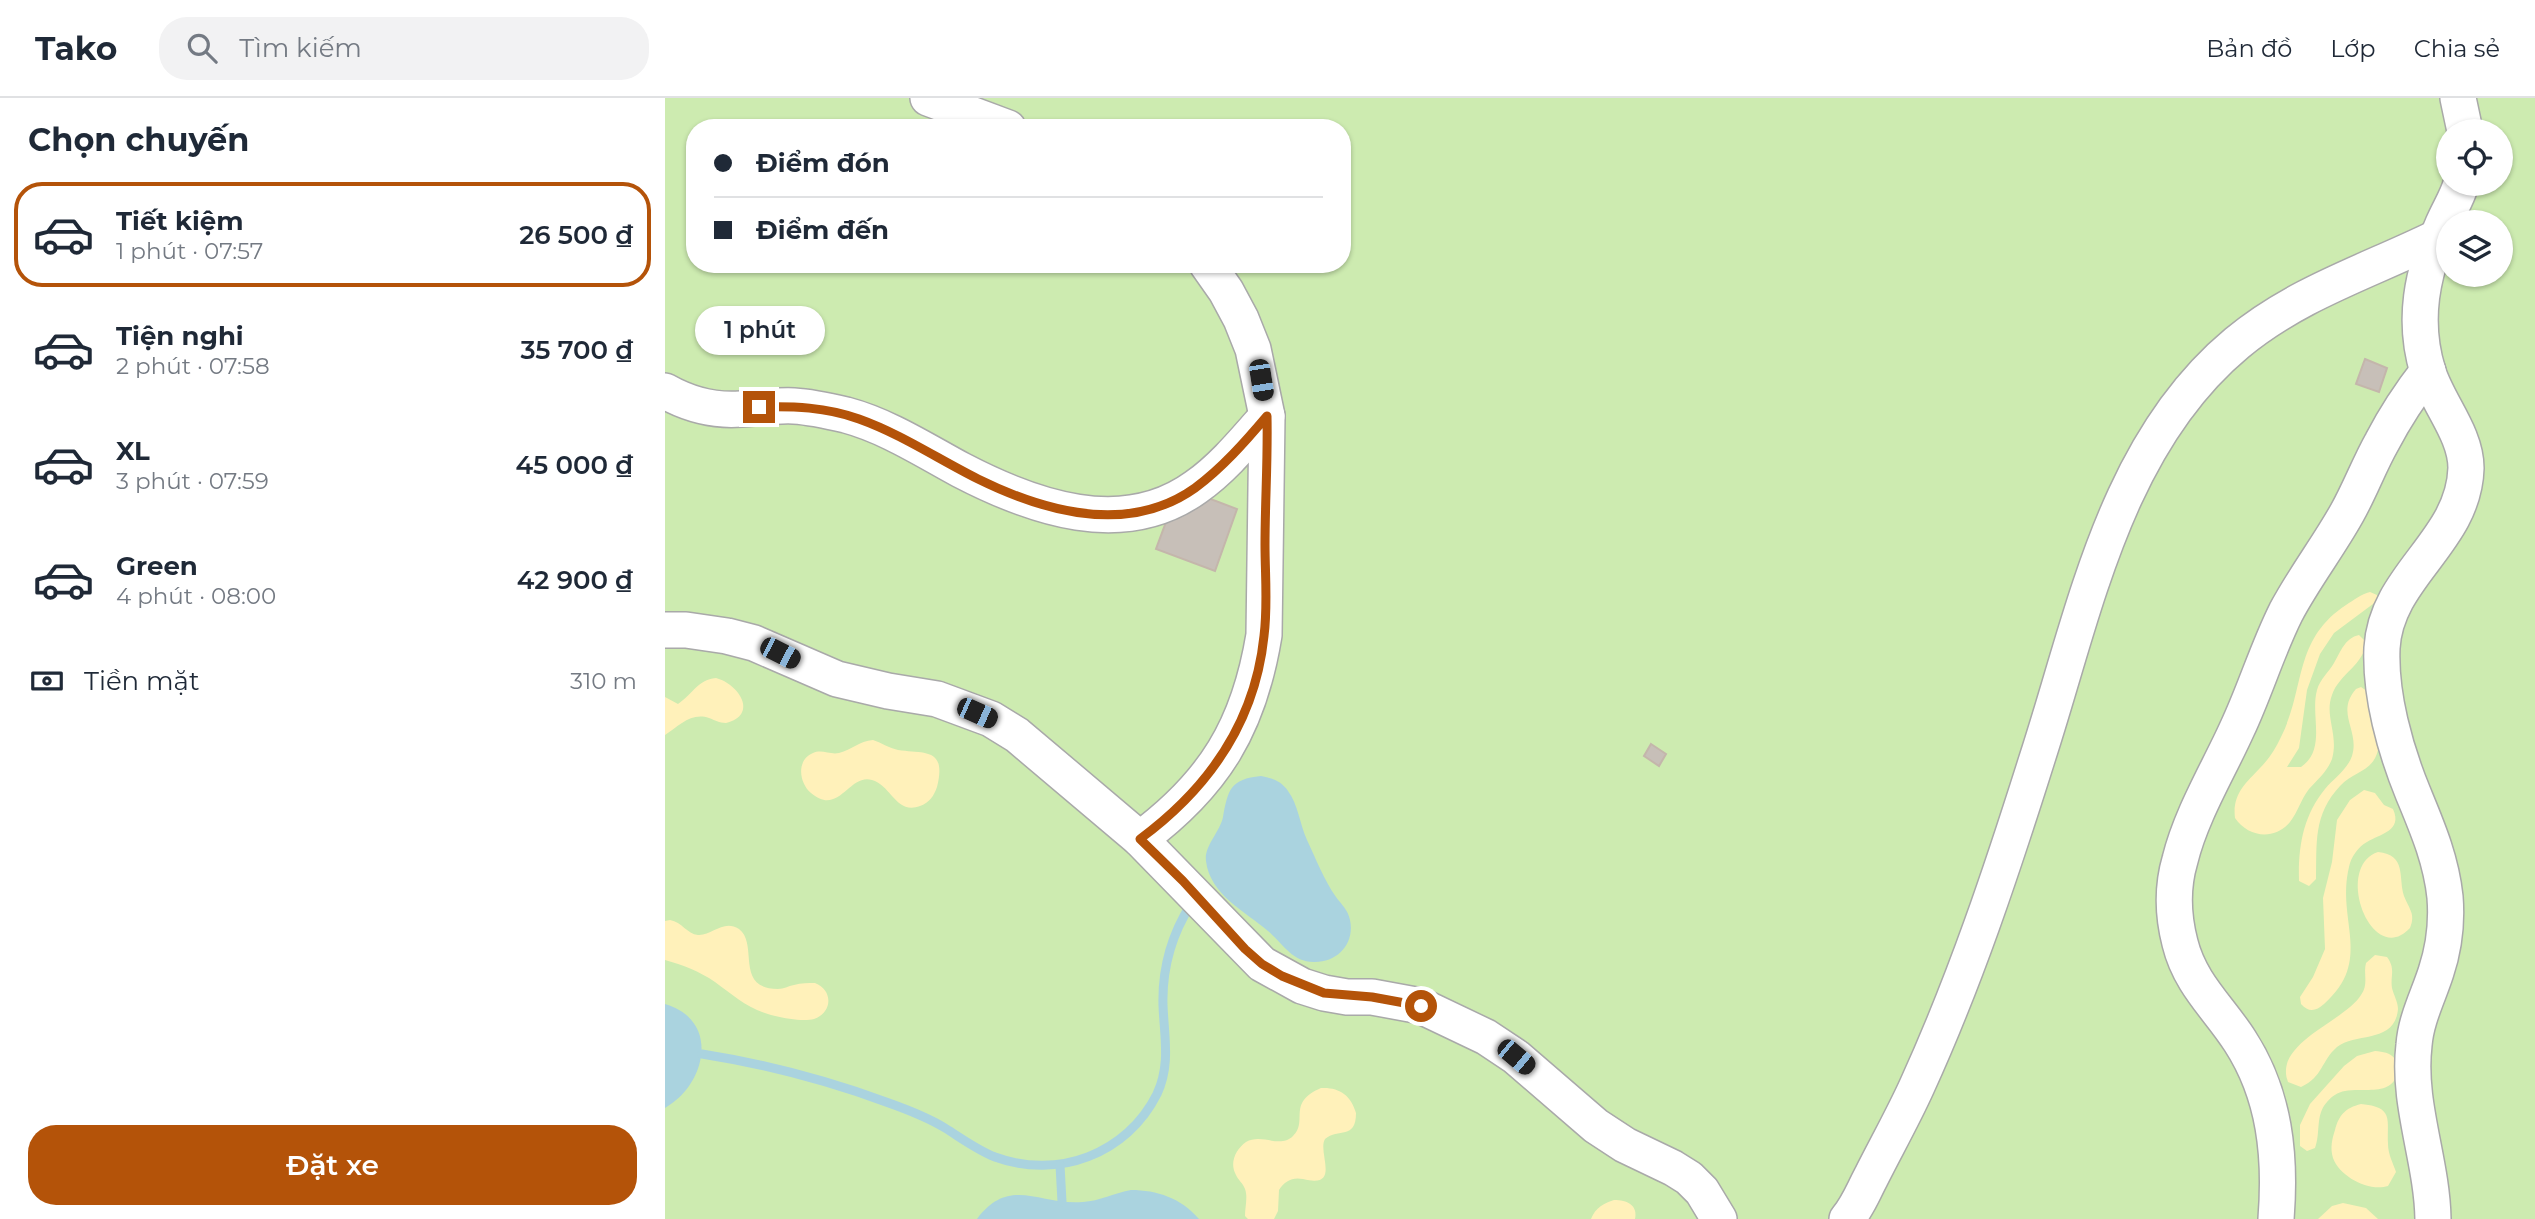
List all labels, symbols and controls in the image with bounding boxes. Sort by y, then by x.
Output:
search box [159,17,649,80]
text: Tako [35,28,117,68]
icon: search [183,29,221,67]
text: Tìm kiếm [239,32,362,64]
text: Bản đồ [2206,34,2292,63]
text: Lớp [2330,34,2376,63]
text: Chia sẻ [2414,34,2500,63]
map controls [2436,119,2513,287]
button: locate [2436,119,2513,196]
text: Chọn chuyến [28,120,249,159]
text: Điểm đón [756,147,890,179]
icon: car [32,203,95,266]
text: Tiết kiệm [116,205,244,237]
button: layers [2436,210,2513,287]
text: Điểm đến [756,214,889,246]
text: 26 500 ₫ [519,219,633,251]
text: 1 phút · 07:57 [116,237,263,265]
callout: 1 phút [694,306,824,354]
text: 1 phút [724,316,796,344]
icon: car [32,318,95,381]
text: Tiện nghi [116,320,244,352]
text: 35 700 ₫ [520,334,633,366]
text: 2 phút · 07:58 [116,352,270,380]
car [1248,358,1275,402]
route end [743,391,775,423]
icon: car [32,433,95,496]
text: XL [116,435,150,467]
text: 45 000 ₫ [515,449,633,481]
text: 3 phút · 07:59 [116,467,269,495]
icon: car [32,548,95,611]
text: Green [116,550,198,582]
text: 42 900 ₫ [517,564,633,596]
text: 4 phút · 08:00 [116,582,276,610]
car [757,634,804,672]
icon: cash [28,662,66,700]
text: Tiền mặt [84,665,200,697]
text: 310 m [570,667,637,695]
car [954,695,1001,731]
route start [1405,990,1437,1022]
car [1494,1035,1539,1079]
button: Đặt xe [28,1125,637,1205]

